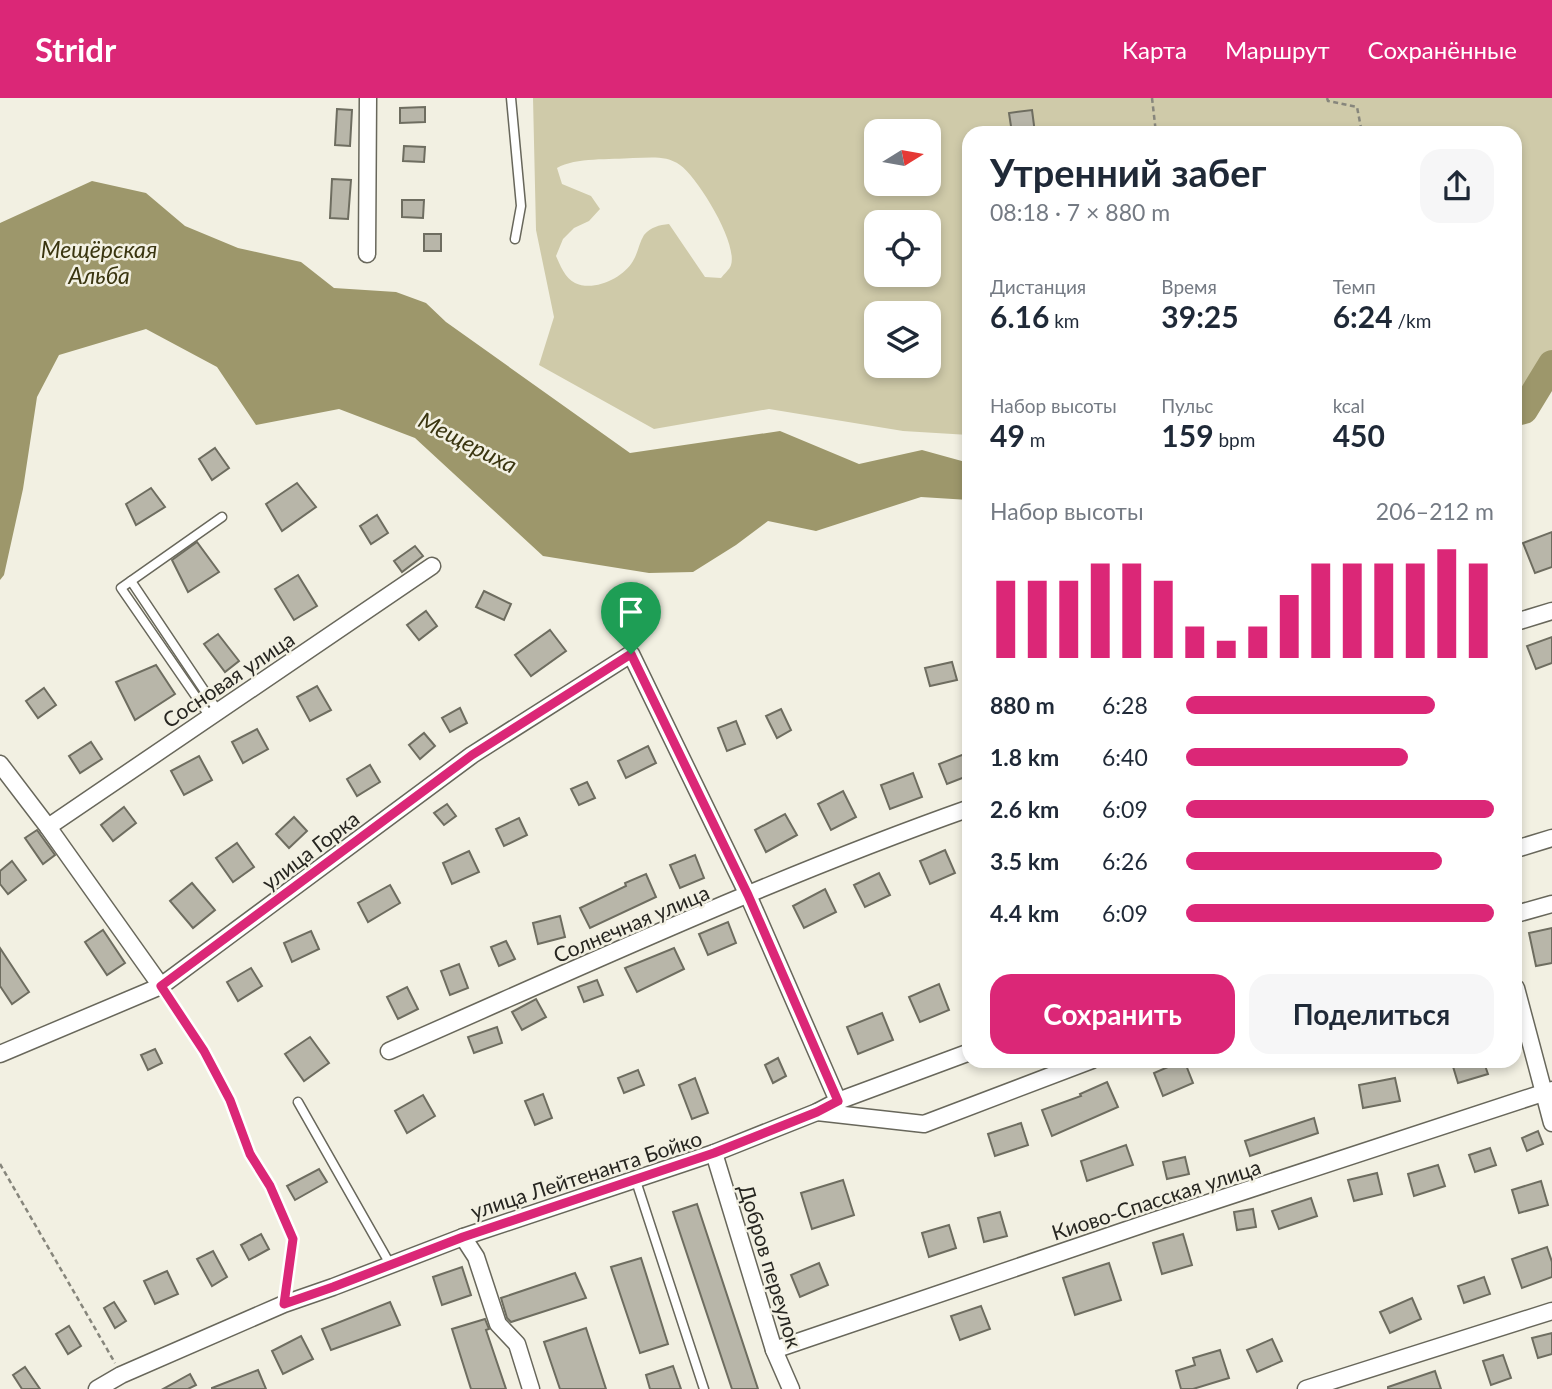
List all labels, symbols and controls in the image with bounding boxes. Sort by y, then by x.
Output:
text: Stridr [35,29,116,69]
text: Карта [1122,35,1187,64]
text: Маршрут [1225,35,1330,64]
text: Сохранённые [1368,35,1517,64]
north arrow [864,119,942,196]
map controls [864,119,941,378]
text: Утренний забег [990,149,1267,195]
button: share [1420,149,1494,223]
text: 08:18 · 7 × 880 m [990,198,1170,226]
button: locate [864,210,941,287]
water label: Мещёрская Альба [41,235,157,289]
text: Дистанция [990,275,1086,298]
text: Время [1161,275,1217,298]
text: Темп [1333,275,1376,298]
text: 6.16 [990,298,1049,334]
text: 39:25 [1161,298,1239,334]
text: 6:24 [1333,298,1393,334]
button: layers [864,301,941,378]
text: km [1049,309,1079,332]
text: /km [1393,309,1431,332]
text: Набор высоты [990,394,1117,417]
text: Пульс [1161,394,1213,417]
text: kcal [1333,394,1365,417]
water label: Мещериха [414,405,522,479]
text: 49 [990,417,1025,453]
text: 159 [1161,417,1214,453]
text: 450 [1333,417,1385,453]
text: m [1025,428,1045,451]
text: bpm [1214,428,1255,451]
text: Набор высоты [990,497,1144,525]
text: 206–212 m [1376,497,1494,525]
pin [601,582,661,654]
icon: arrive [612,593,650,631]
street label: Сосновая улица [157,626,299,732]
text: 880 m [990,691,1055,719]
text: 6:28 [1102,691,1148,719]
text: 1.8 km [990,743,1059,771]
text: 6:40 [1102,743,1148,771]
text: 2.6 km [990,795,1059,823]
text: 6:09 [1102,795,1148,823]
street label: улица Горка [256,805,364,895]
text: 3.5 km [990,847,1059,875]
text: 6:26 [1102,847,1148,875]
street label: Солнечная улица [549,879,713,967]
text: 4.4 km [990,899,1059,927]
text: 6:09 [1102,899,1148,927]
button: Сохранить [990,974,1235,1054]
button: Поделиться [1249,974,1494,1054]
street label: улица Лейтенанта Бойко [467,1125,705,1223]
street label: Киово-Спасская улица [1048,1153,1264,1245]
street label: Добров переулок [734,1181,808,1351]

